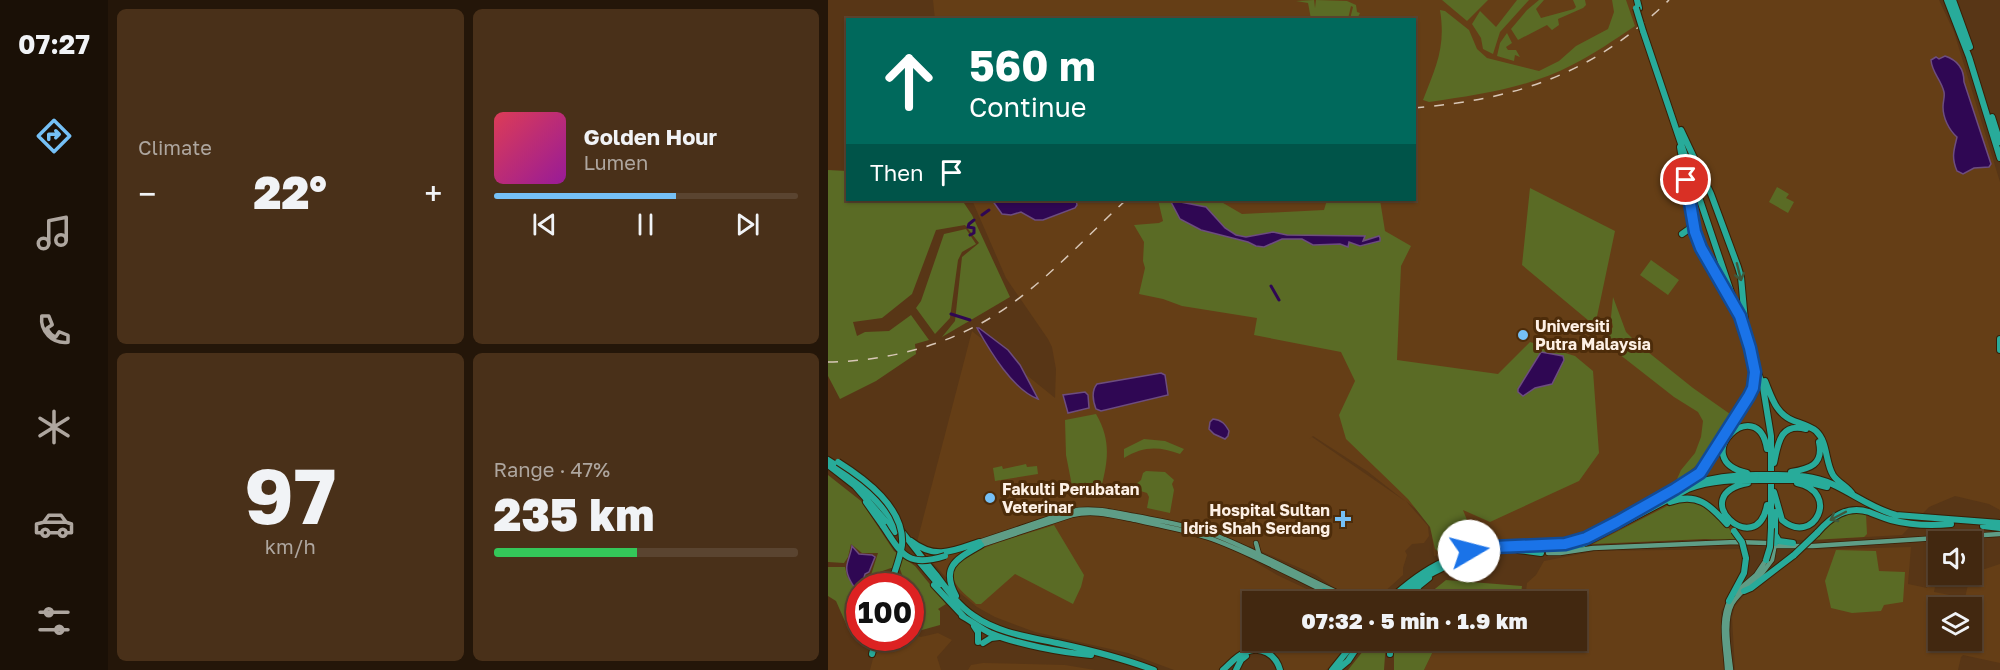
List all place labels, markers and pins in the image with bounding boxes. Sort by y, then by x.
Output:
pin [1660,154,1711,205]
place label: Universiti Putra Malaysia [1535,316,1651,354]
marker: Universiti Putra Malaysia [1516,328,1530,342]
place label: Fakulti Perubatan Veterinar [1002,479,1139,517]
marker: Fakulti Perubatan Veterinar [983,491,997,505]
place label: Hospital Sultan Idris Shah Serdang [1183,500,1330,538]
marker: Hospital Sultan Idris Shah Serdang [1334,510,1352,528]

